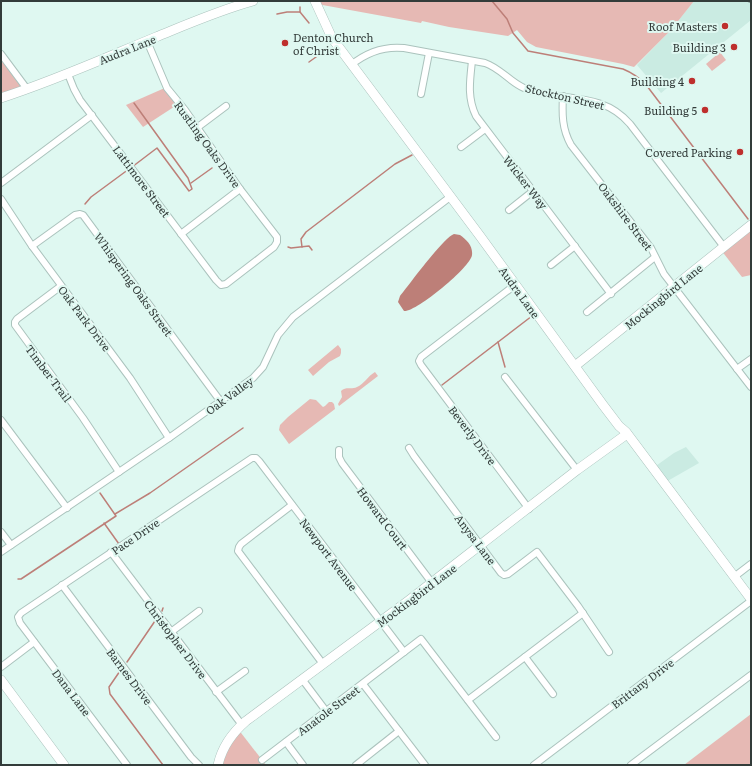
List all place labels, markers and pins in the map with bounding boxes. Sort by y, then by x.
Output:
place label: Roof Masters [648,18,717,34]
marker: Roof Masters [720,21,730,31]
place label: Denton Church of Christ [293,29,374,58]
marker: Denton Church of Christ [280,38,290,48]
place label: Building 3 [673,39,726,55]
marker: Building 3 [729,42,739,52]
place label: Building 4 [630,73,684,89]
marker: Building 4 [687,76,697,86]
place label: Building 5 [644,102,697,118]
marker: Building 5 [700,105,710,115]
place label: Covered Parking [645,144,733,160]
marker: Covered Parking [735,147,745,157]

